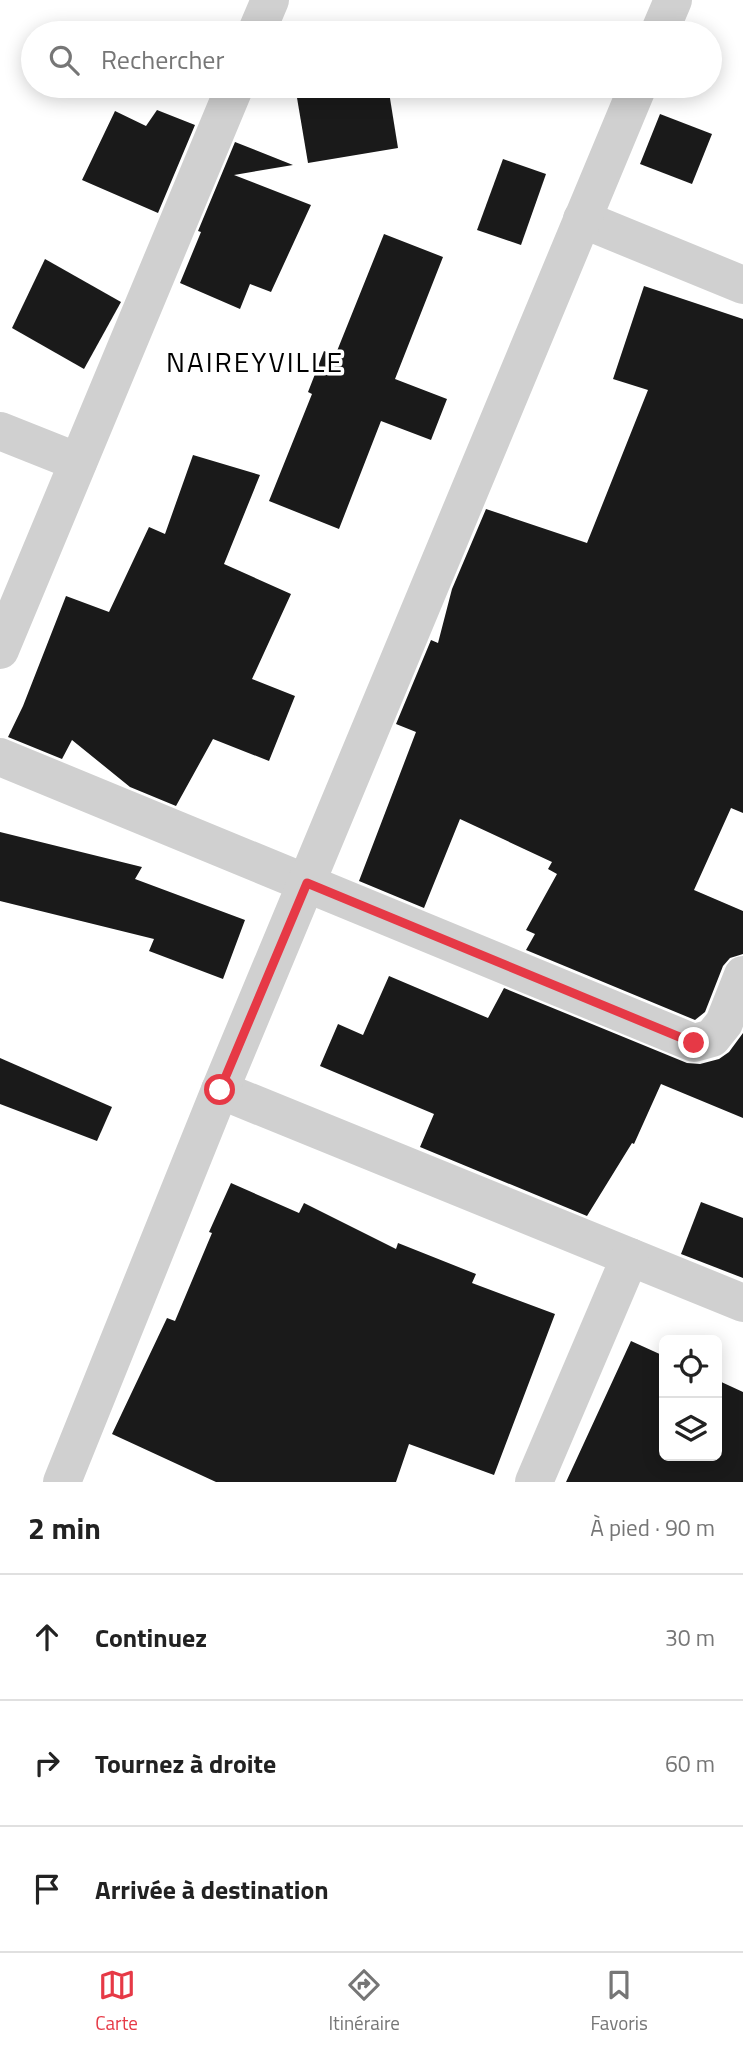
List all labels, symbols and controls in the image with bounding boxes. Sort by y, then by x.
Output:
search box [21,21,722,98]
text: Rechercher [101,40,225,79]
icon: search [45,41,83,79]
district label: NAIREYVILLE [166,340,344,383]
route end [678,1027,709,1058]
route start [204,1074,235,1105]
map controls [659,1335,722,1461]
button: locate [659,1335,722,1398]
button: layers [659,1398,722,1461]
text: 2 min [28,1505,101,1551]
text: À pied · 90 m [590,1510,715,1545]
icon: ahead [28,1618,66,1656]
text: Continuez [95,1618,207,1657]
text: 30 m [665,1620,715,1655]
icon: right [28,1744,66,1782]
text: Tournez à droite [95,1744,276,1783]
text: 60 m [665,1746,715,1781]
icon: arrive [28,1870,66,1908]
text: Arrivée à destination [95,1870,329,1909]
tab: Carte [95,1966,138,2037]
tab: Itinéraire [328,1966,400,2037]
tab: Favoris [590,1966,648,2037]

